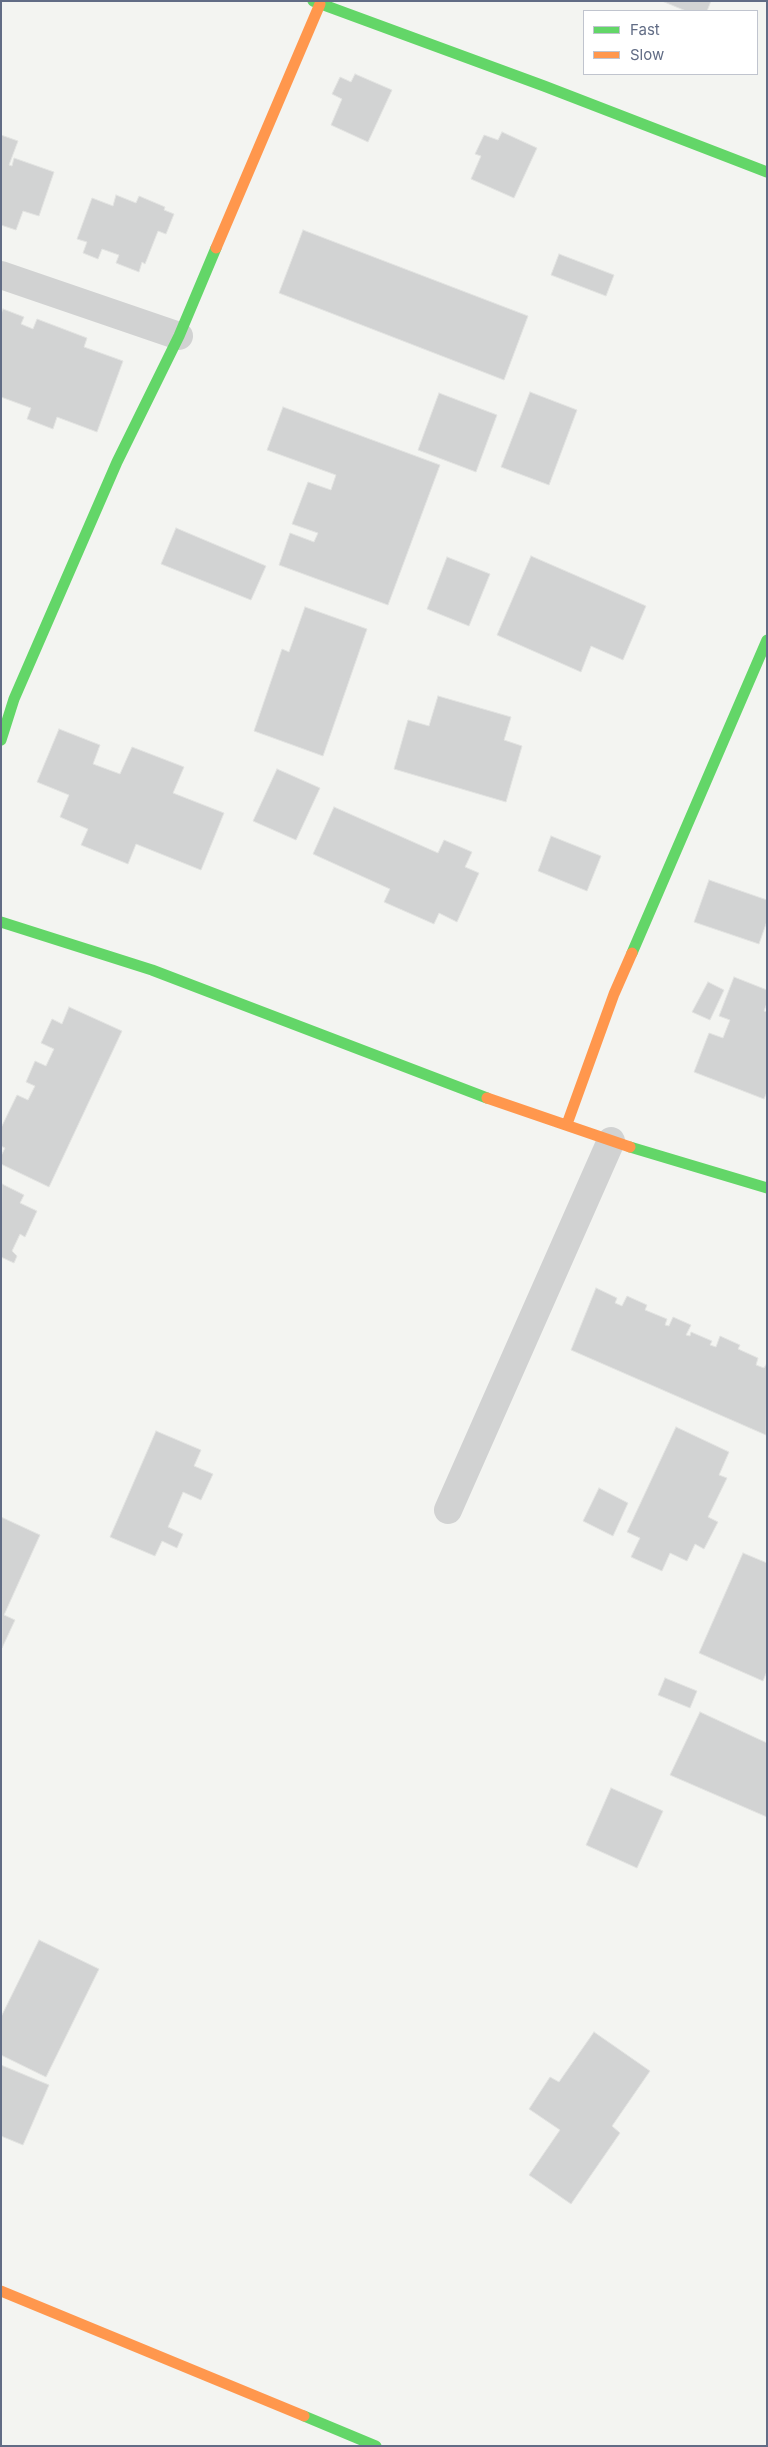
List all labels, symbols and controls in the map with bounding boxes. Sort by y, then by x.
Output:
legend [583,10,758,75]
text: Fast [630,20,660,39]
text: Slow [630,45,664,64]

